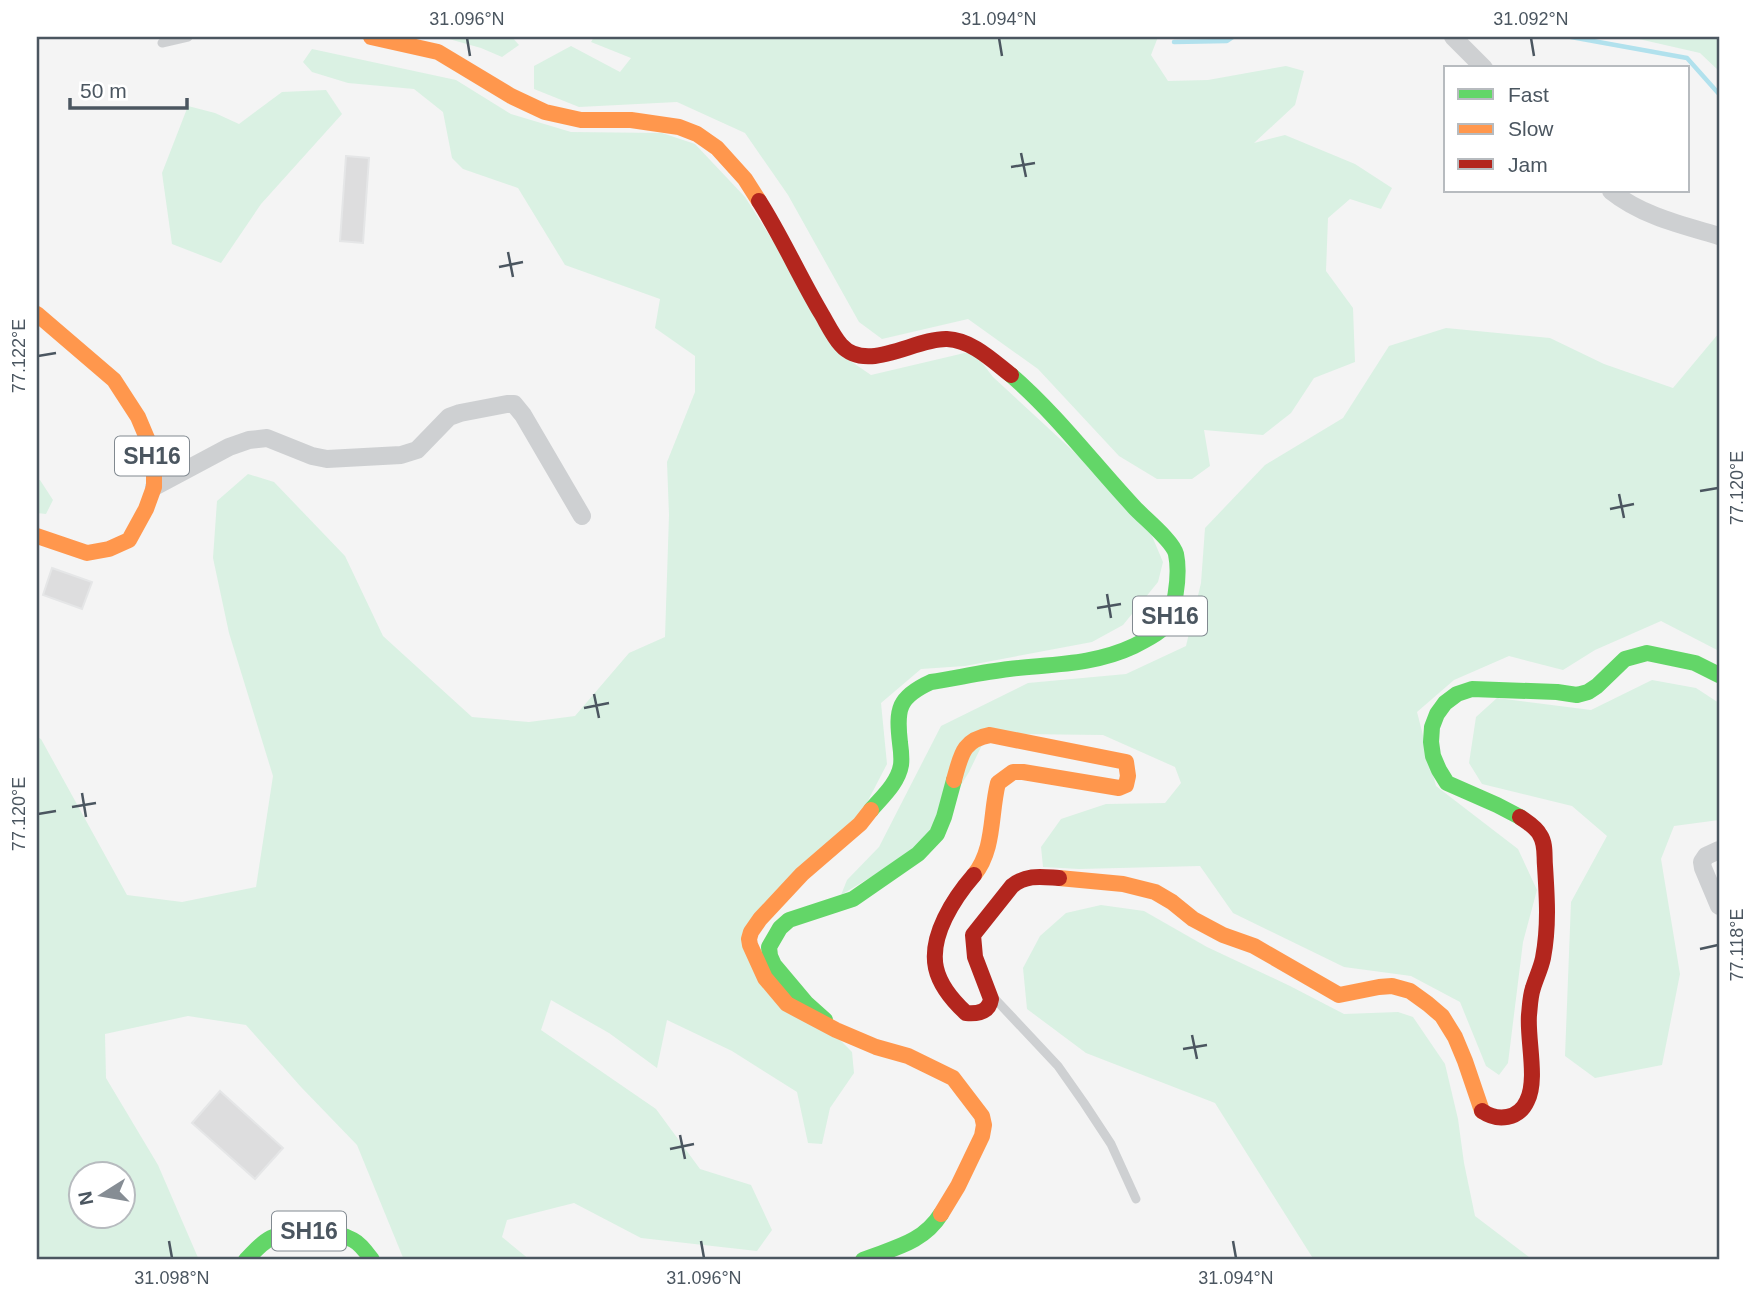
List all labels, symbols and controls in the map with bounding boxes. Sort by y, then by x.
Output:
text: 31.096°N [429,9,505,29]
text: 31.094°N [961,9,1037,29]
text: 31.092°N [1493,9,1569,29]
scale bar [70,66,187,110]
legend [1444,66,1690,192]
text: 50 m [80,79,127,102]
text: Fast [1508,83,1549,106]
text: Slow [1508,117,1554,140]
text: Jam [1508,153,1548,176]
text: 77.122°E [9,319,29,393]
road number: SH16 [115,436,189,476]
text: 77.120°E [1727,451,1747,525]
road number: SH16 [1133,596,1207,636]
text: 77.120°E [9,777,29,851]
text: 77.118°E [1727,909,1747,981]
north arrow [66,1160,136,1230]
text: N [74,1189,97,1207]
road number: SH16 [272,1212,346,1250]
text: 31.098°N [134,1268,210,1288]
text: 31.096°N [666,1268,742,1288]
text: 31.094°N [1198,1268,1274,1288]

